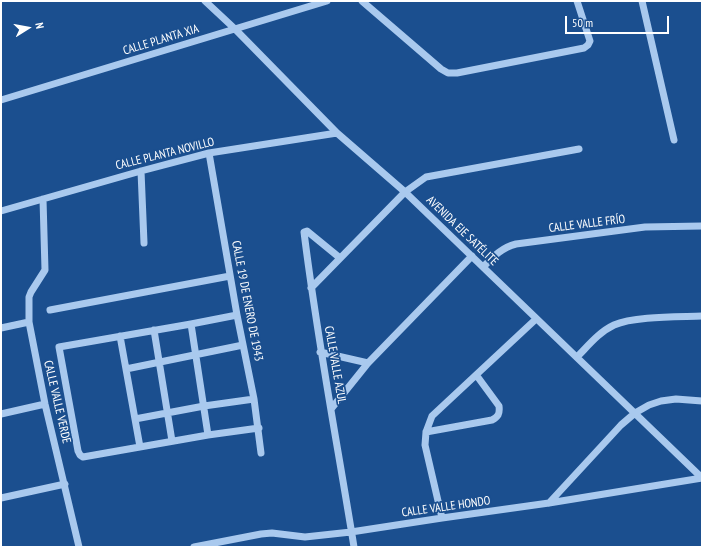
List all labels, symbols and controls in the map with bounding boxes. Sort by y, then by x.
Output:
north arrow [8,8,48,48]
scale bar [567,8,671,34]
text: 50 m [572,15,593,30]
text: N [32,21,47,30]
street label: CALLE PLANTA XIA [121,22,201,58]
street label: CALLE PLANTA NOVILLO [114,135,216,173]
street label: AVENIDA EJE SATÉLITE [423,193,501,269]
street label: CALLE VALLE FRÍO [548,212,626,236]
street label: CALLE 19 DE ENERO DE 1943 [228,239,266,363]
street label: CALLE VALLE AZUL [321,325,349,405]
street label: CALLE VALLE VERDE [40,359,74,445]
street label: CALLE VALLE HONDO [401,494,491,520]

